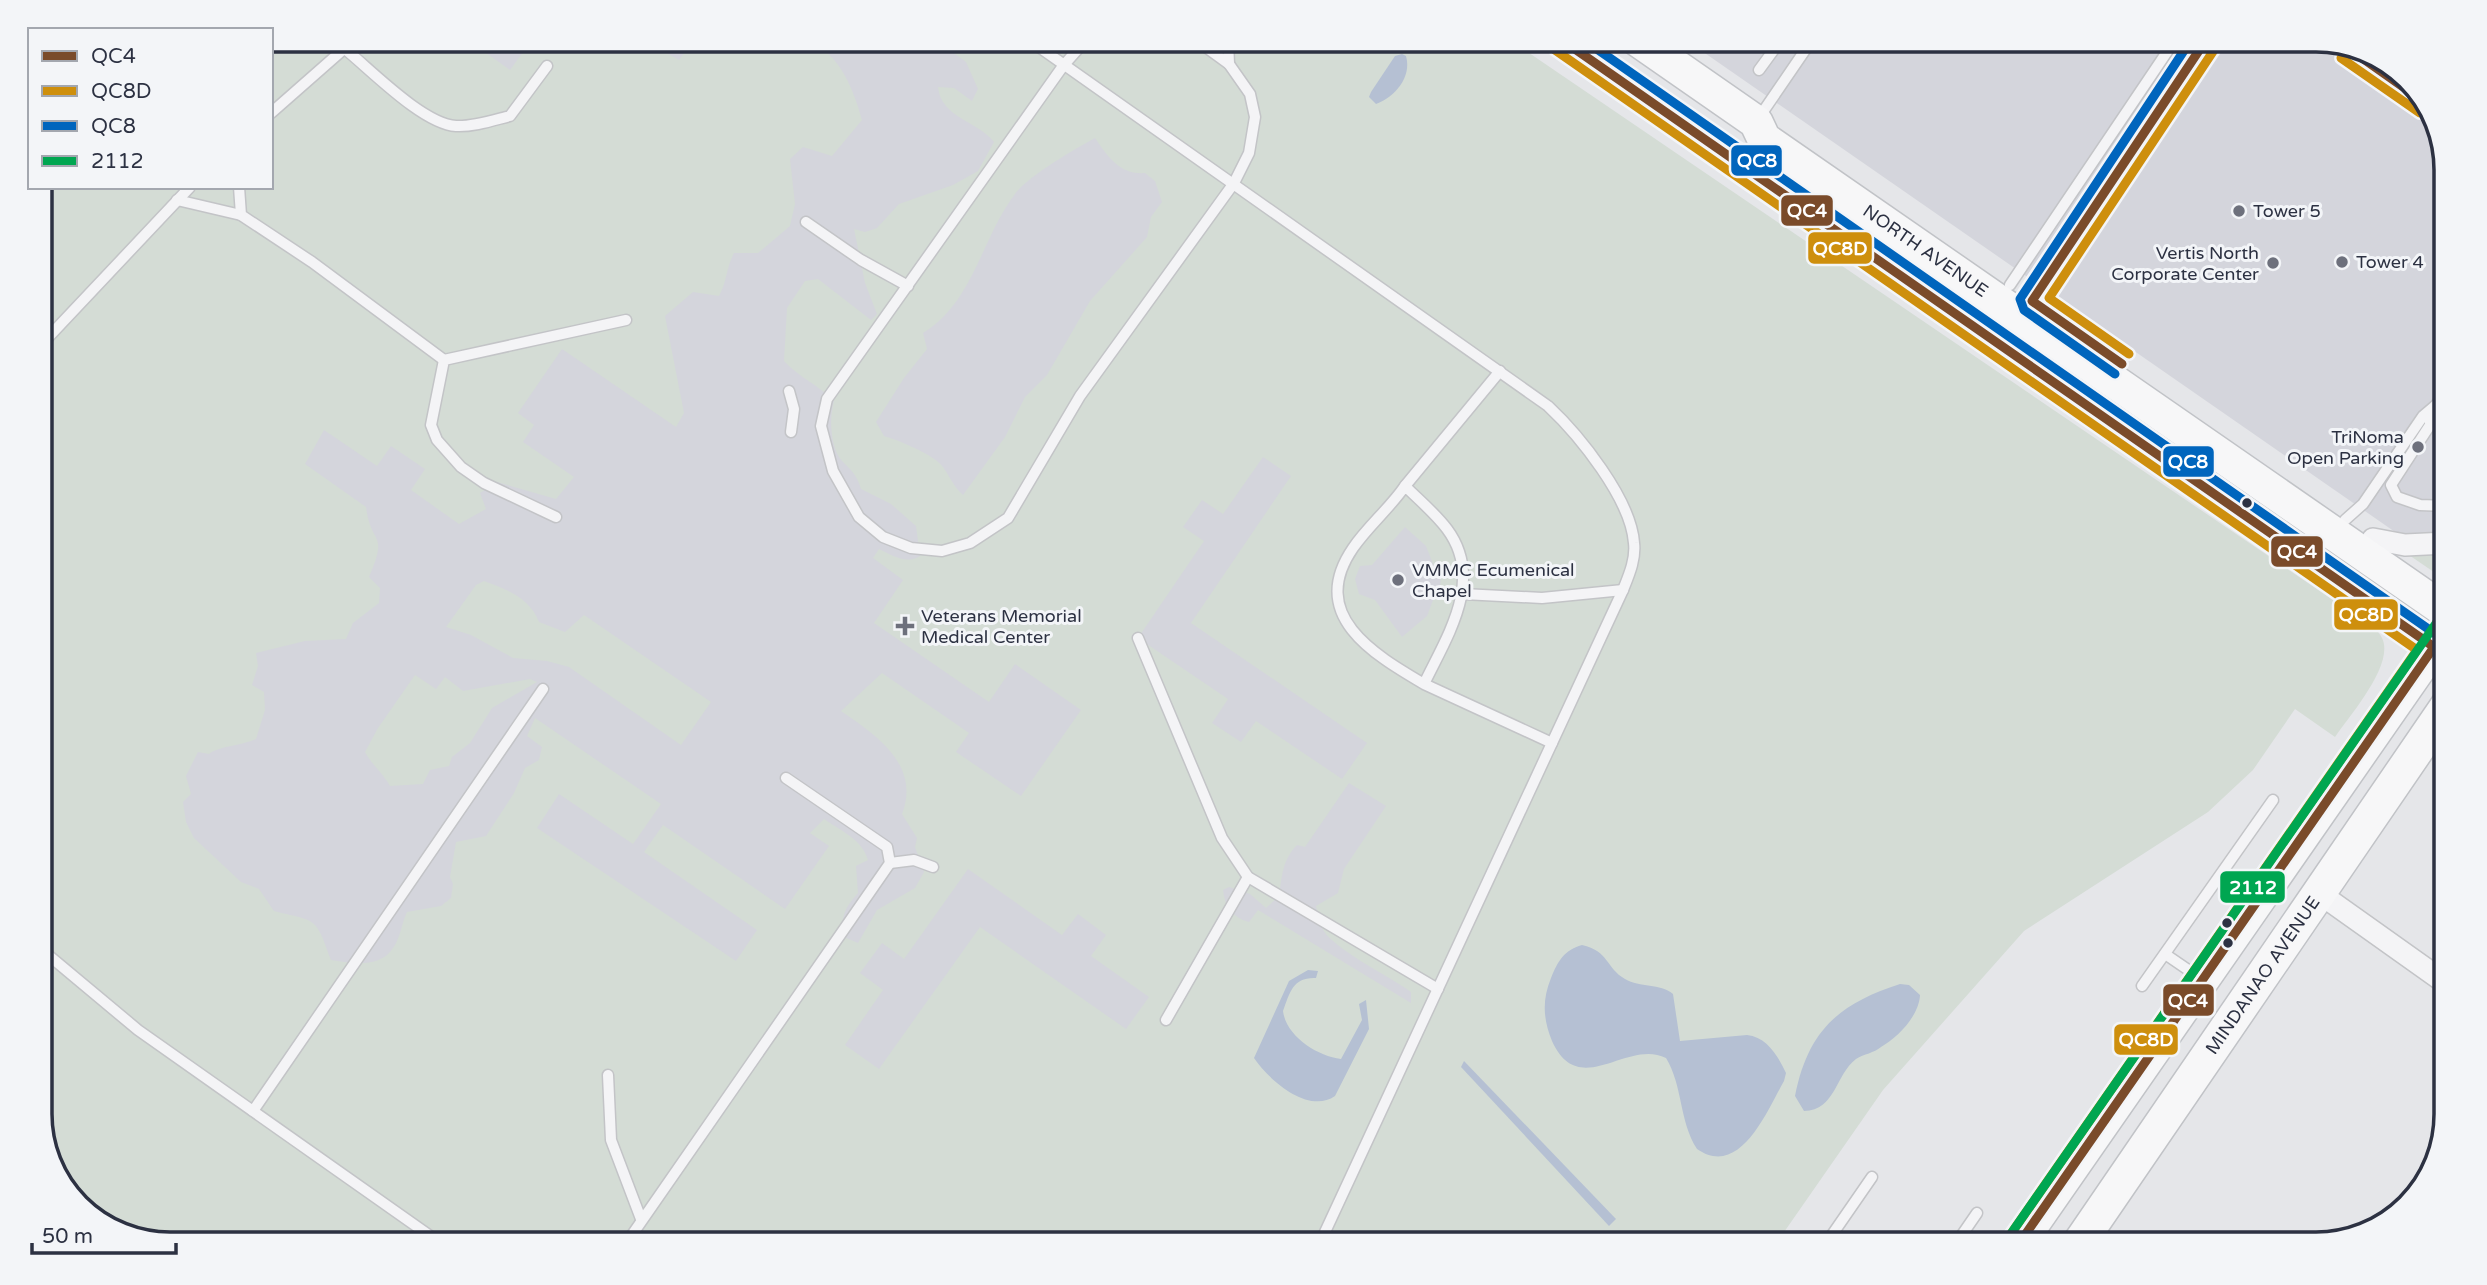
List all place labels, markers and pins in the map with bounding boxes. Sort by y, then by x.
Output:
place label: Tower 5 [2253,200,2321,222]
marker: Tower 5 [2231,203,2247,219]
place label: Vertis North Corporate Center [2111,242,2259,285]
place label: Tower 4 [2356,251,2424,273]
marker: Tower 4 [2334,254,2350,270]
marker: Vertis North Corporate Center [2265,255,2281,271]
place label: TriNoma Open Parking [2287,426,2404,469]
marker: TriNoma Open Parking [2410,439,2426,455]
unlabelled marker [2240,496,2254,510]
place label: VMMC Ecumenical Chapel [1412,559,1575,602]
marker: VMMC Ecumenical Chapel [1390,572,1406,588]
place label: Veterans Memorial Medical Center [921,605,1082,648]
marker: Veterans Memorial Medical Center [895,616,915,636]
unlabelled marker [2220,916,2234,930]
unlabelled marker [2221,936,2235,950]

